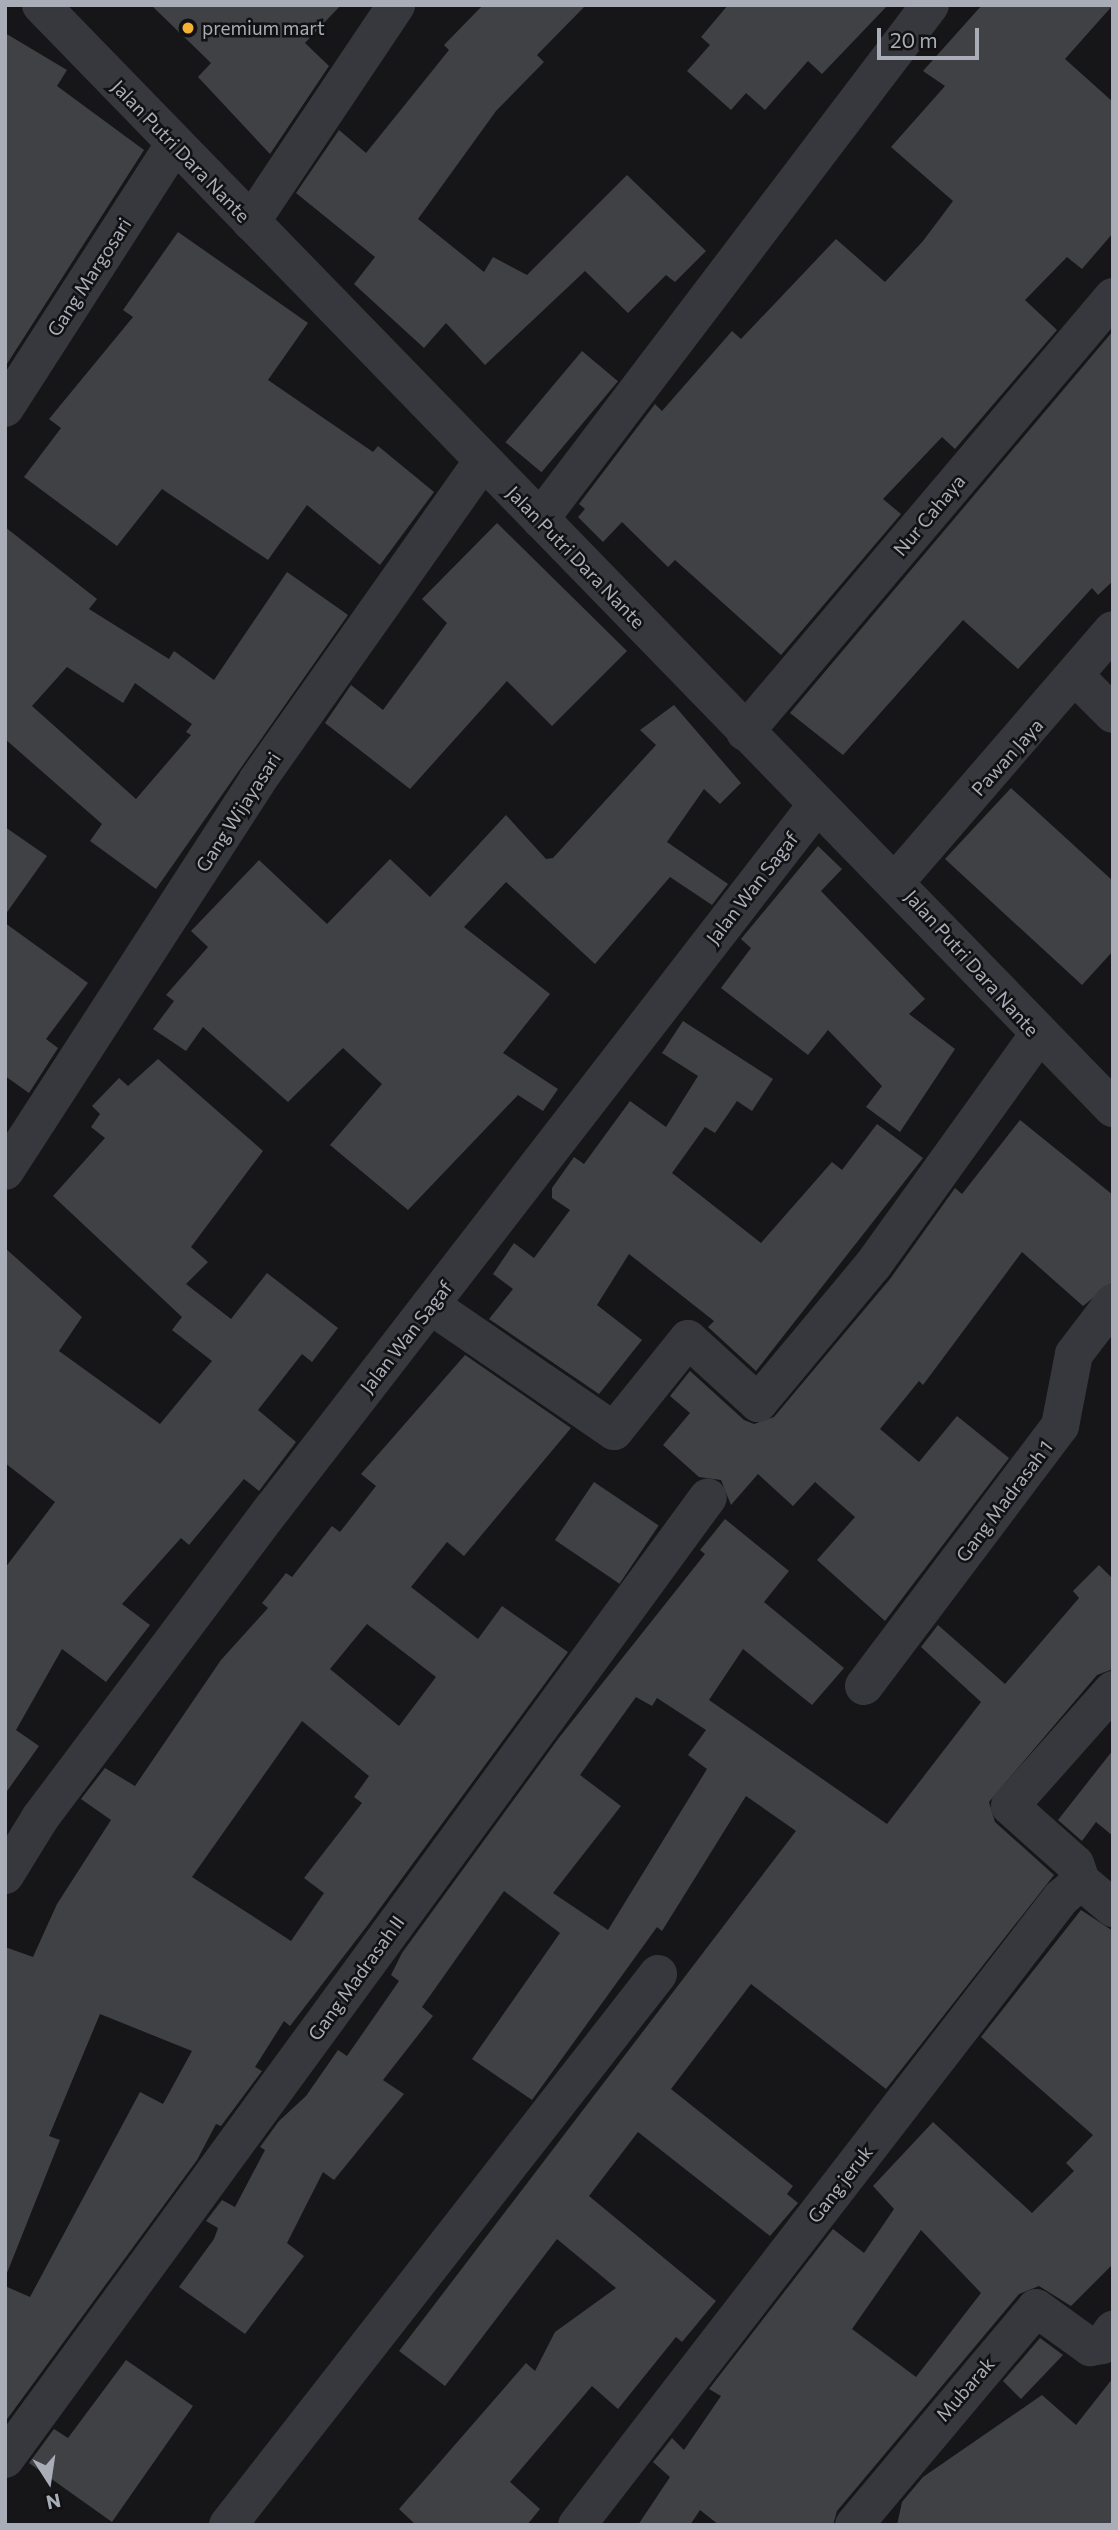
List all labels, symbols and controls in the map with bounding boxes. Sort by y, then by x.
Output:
scale bar [880,14,982,58]
place label: premium mart [202,17,325,39]
marker: premium mart [180,20,196,36]
text: 20 m [890,27,938,52]
street label: Jalan Putri Dara Nante [107,75,255,227]
street label: Gang Margosari [42,214,136,340]
street label: Nur Cahaya [888,470,970,560]
street label: Jalan Putri Dara Nante [502,481,650,633]
street label: Pawan Jaya [966,714,1048,800]
street label: Gang Wijayasari [191,748,285,876]
street label: Jalan Wan Sagaf [701,827,803,949]
street label: Jalan Putri Dara Nante [900,885,1044,1041]
street label: Jalan Wan Sagaf [355,1276,457,1398]
street label: Gang Madrasah 1 [951,1436,1057,1566]
street label: Gang Madrasah II [303,1911,409,2045]
street label: Gang jeruk [803,2141,877,2227]
street label: Mubarak [931,2352,999,2426]
north arrow [14,2446,84,2516]
text: N [44,2489,63,2515]

